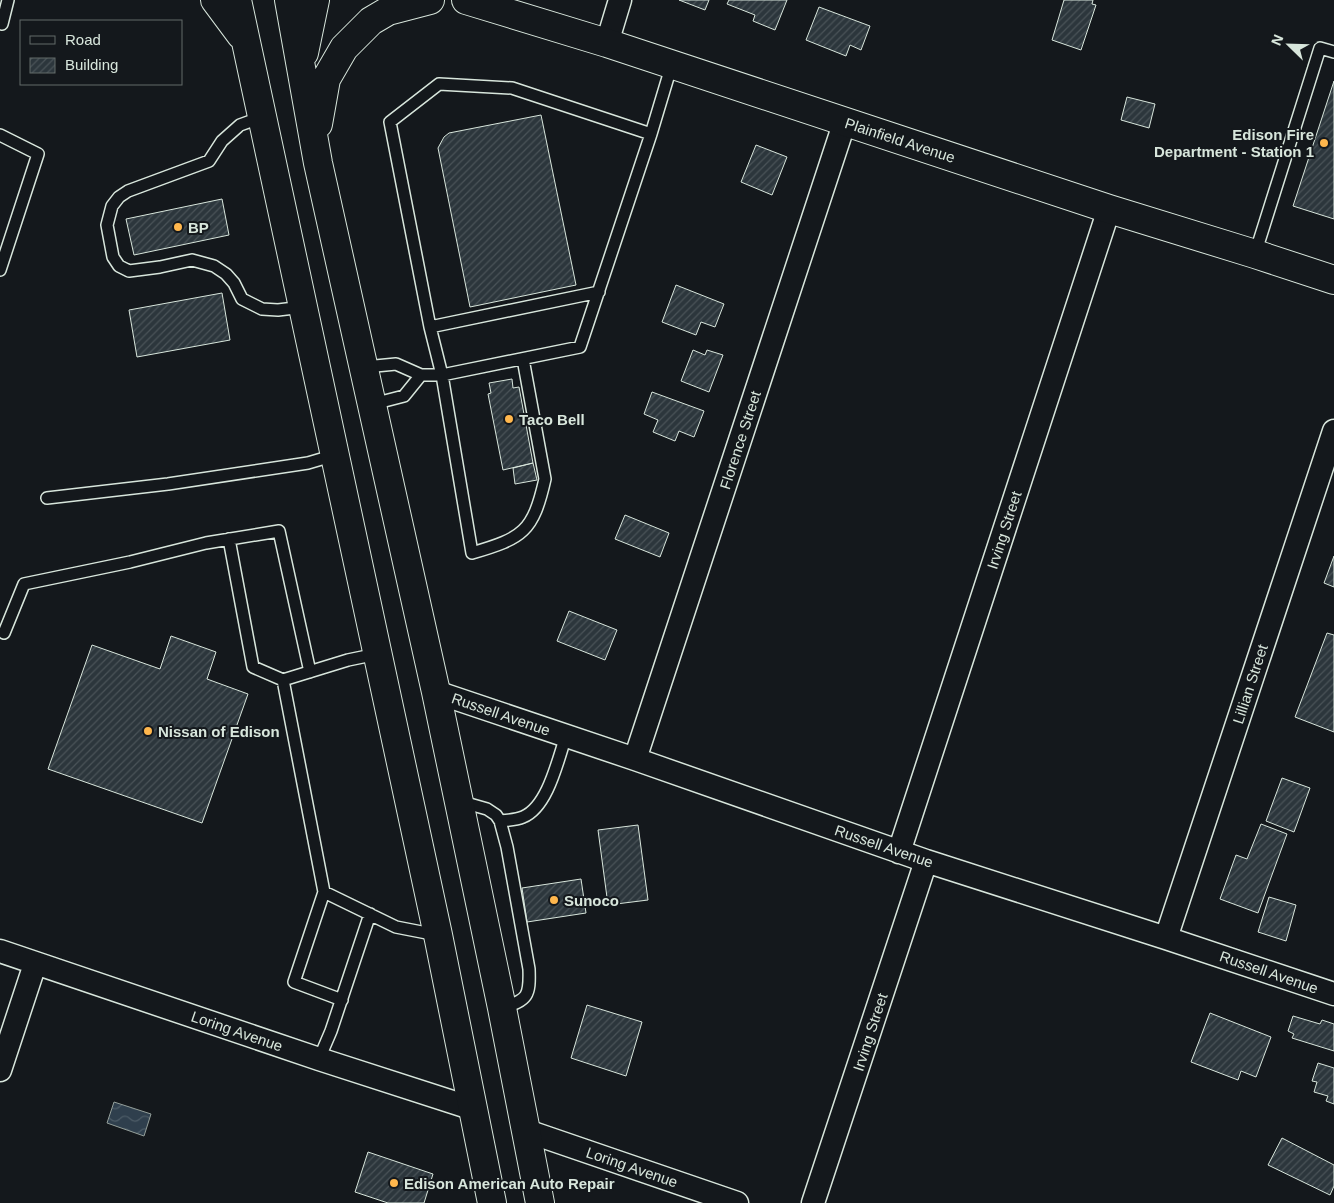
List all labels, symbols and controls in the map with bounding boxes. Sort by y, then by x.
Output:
legend [20,20,182,85]
north arrow [1264,20,1314,70]
text: Road [65,31,101,48]
text: N [1268,32,1286,48]
text: Building [65,56,118,73]
street label: Plainfield Avenue [843,114,957,166]
place label: Edison Fire Department - Station 1 [1154,126,1314,160]
marker: Edison Fire Department - Station 1 [1318,137,1330,149]
place label: BP [188,219,209,236]
marker: BP [172,221,184,233]
street label: Florence Street [716,388,764,491]
place label: Taco Bell [519,411,585,428]
marker: Taco Bell [503,413,515,425]
street label: Irving Street [983,488,1025,571]
street label: Lillian Street [1229,641,1271,726]
street label: Russell Avenue [449,689,553,739]
place label: Nissan of Edison [158,723,280,740]
marker: Nissan of Edison [142,725,154,737]
street label: Russell Avenue [832,821,936,871]
place label: Sunoco [564,892,619,909]
marker: Sunoco [548,894,560,906]
street label: Russell Avenue [1217,947,1321,997]
street label: Irving Street [849,990,891,1073]
street label: Loring Avenue [189,1007,285,1055]
street label: Loring Avenue [584,1143,680,1191]
place label: Edison American Auto Repair [404,1175,615,1192]
marker: Edison American Auto Repair [388,1177,400,1189]

